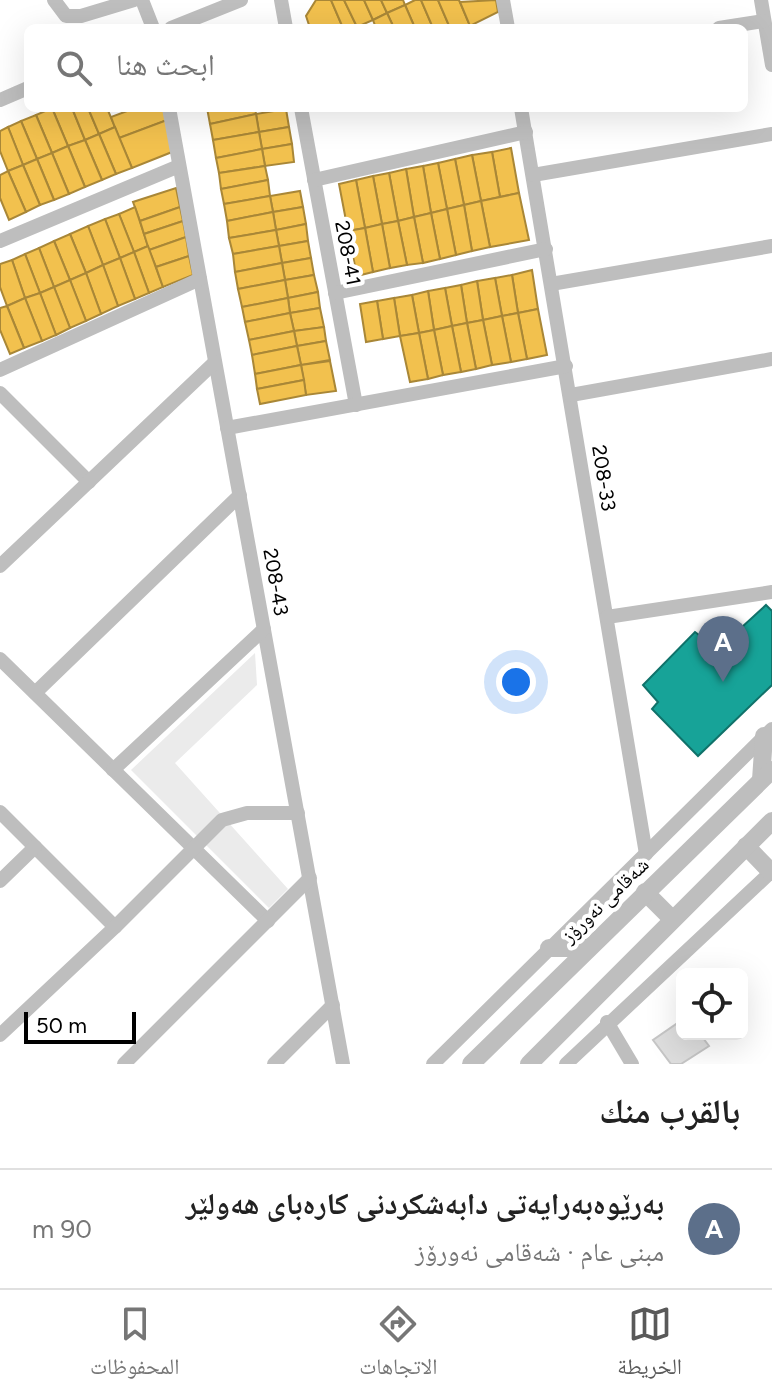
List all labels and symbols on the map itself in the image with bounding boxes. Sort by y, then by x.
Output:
street label: 208-41 [330,219,366,287]
street label: 208-33 [587,443,621,513]
street label: 208-43 [258,546,294,618]
pin: A [697,616,749,682]
your location [496,662,536,702]
street label: شەقامی نەورۆز [556,852,654,948]
scale bar [24,1008,136,1044]

